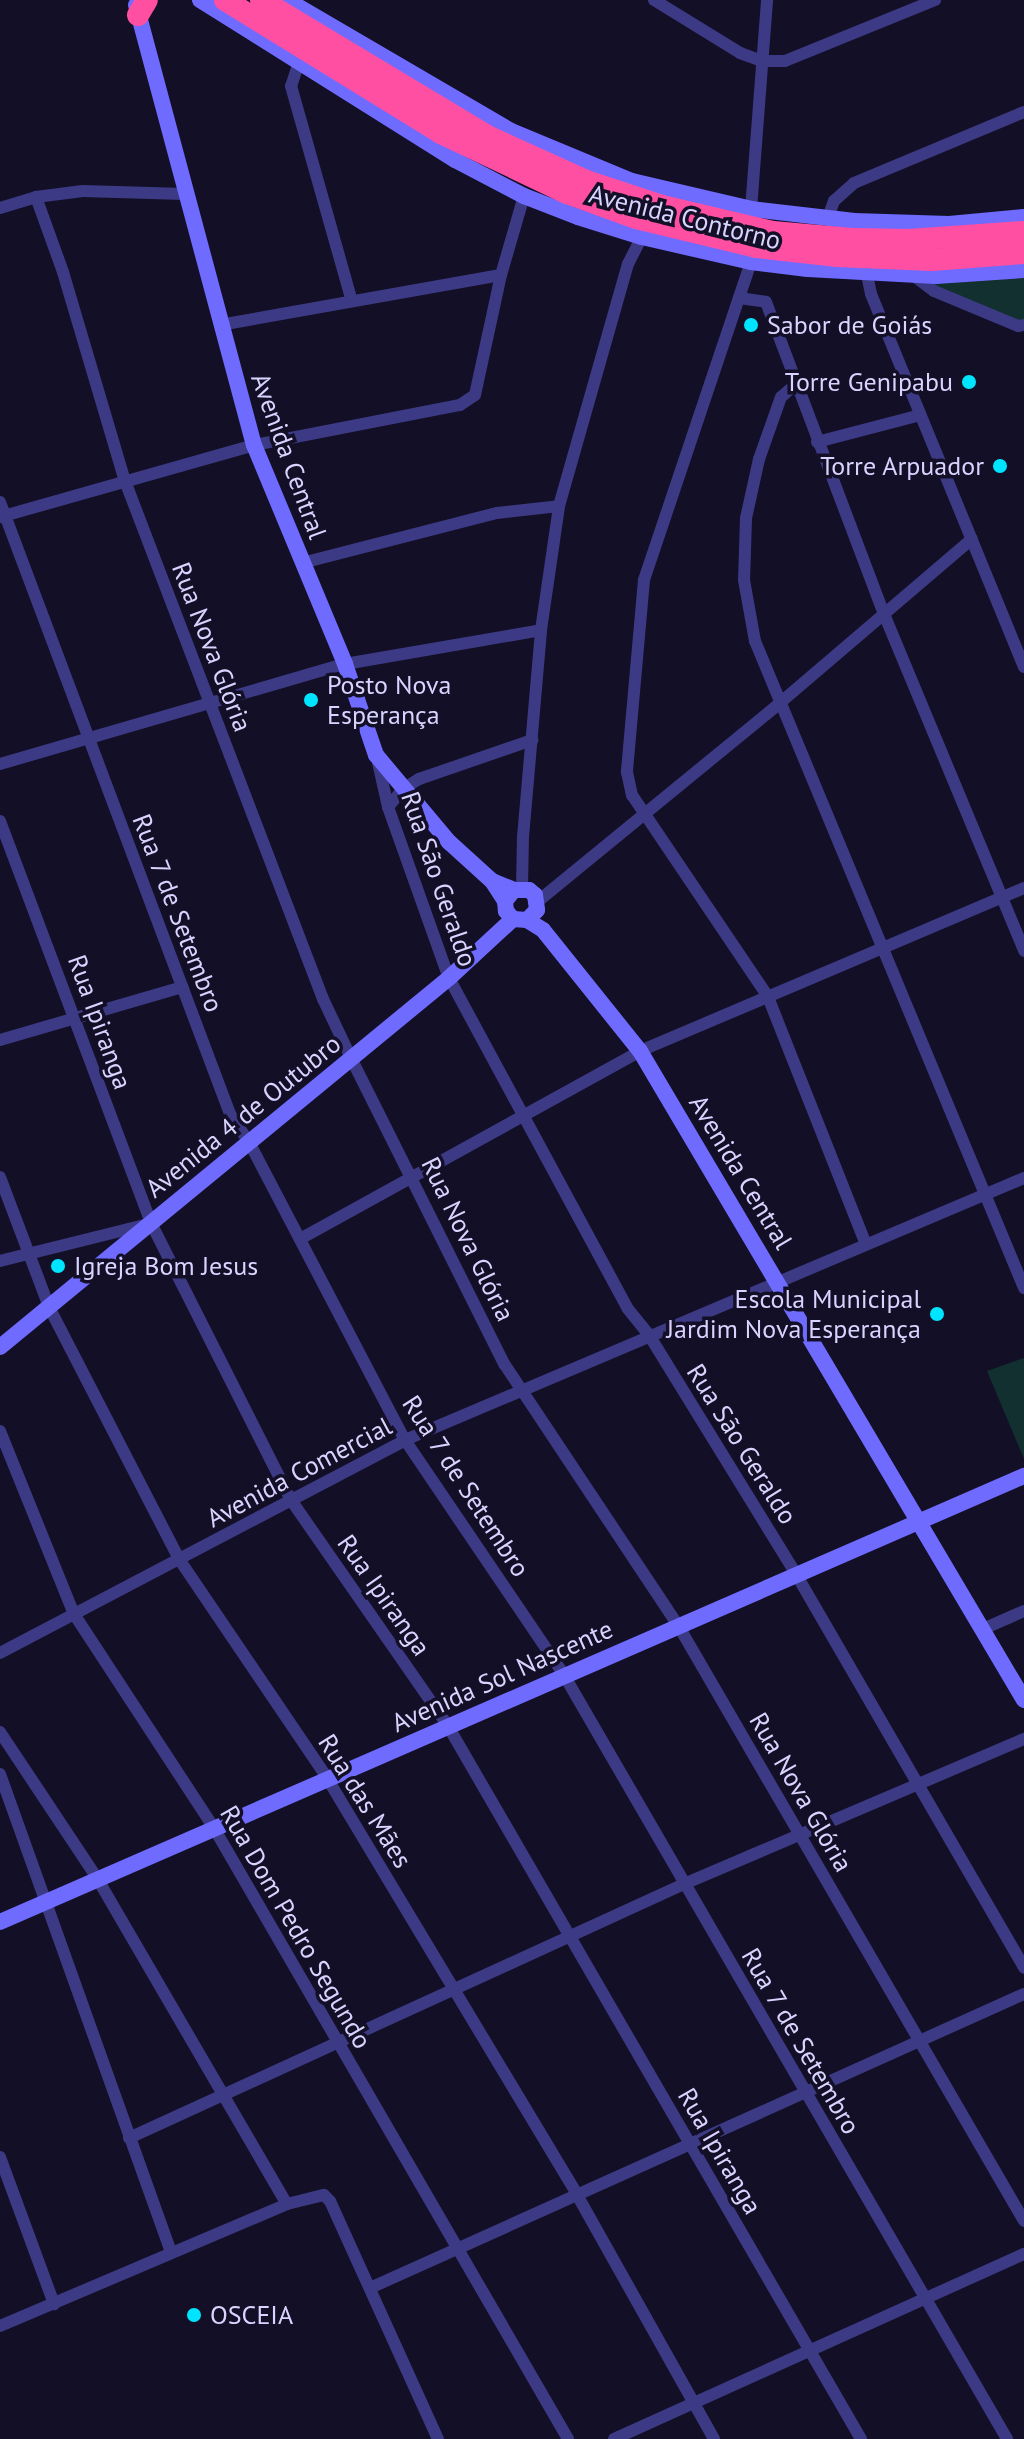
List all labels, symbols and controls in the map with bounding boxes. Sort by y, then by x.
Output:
street label: Avenida Contorno [586,178,784,256]
place label: Sabor de Goiás [767,309,932,341]
marker: Sabor de Goiás [742,316,760,334]
place label: Torre Genipabu [785,366,953,398]
street label: Avenida Central [245,369,333,543]
marker: Torre Genipabu [960,373,978,391]
place label: Torre Arpuador [819,450,984,482]
marker: Torre Arpuador [991,457,1009,475]
street label: Rua Nova Glória [165,558,259,736]
place label: Posto Nova Esperança [327,669,451,730]
marker: Posto Nova Esperança [302,691,320,709]
street label: Rua São Geraldo [394,787,484,971]
street label: Rua 7 de Setembro [126,809,230,1017]
street label: Rua Ipiranga [61,951,139,1093]
street label: Avenida 4 de Outubro [139,1028,347,1204]
street label: Avenida Central [683,1089,799,1255]
street label: Rua Nova Glória [415,1152,521,1326]
place label: Igreja Bom Jesus [74,1250,258,1282]
marker: Igreja Bom Jesus [49,1257,67,1275]
place label: Escola Municipal Jardim Nova Esperança [666,1283,921,1344]
marker: Escola Municipal Jardim Nova Esperança [928,1305,946,1323]
street label: Rua São Geraldo [680,1358,804,1530]
street label: Rua 7 de Setembro [395,1389,537,1583]
street label: Avenida Comercial [201,1410,397,1534]
street label: Rua Ipiranga [331,1529,437,1661]
street label: Avenida Sol Nascente [387,1613,617,1739]
street label: Rua Nova Glória [743,1707,859,1877]
street label: Rua das Mães [312,1729,418,1873]
street label: Rua Dom Pedro Segundo [214,1800,378,2054]
street label: Rua 7 de Setembro [735,1942,867,2140]
street label: Rua Ipiranga [671,2082,769,2220]
place label: OSCEIA [210,2299,293,2331]
marker: OSCEIA [185,2306,203,2324]

